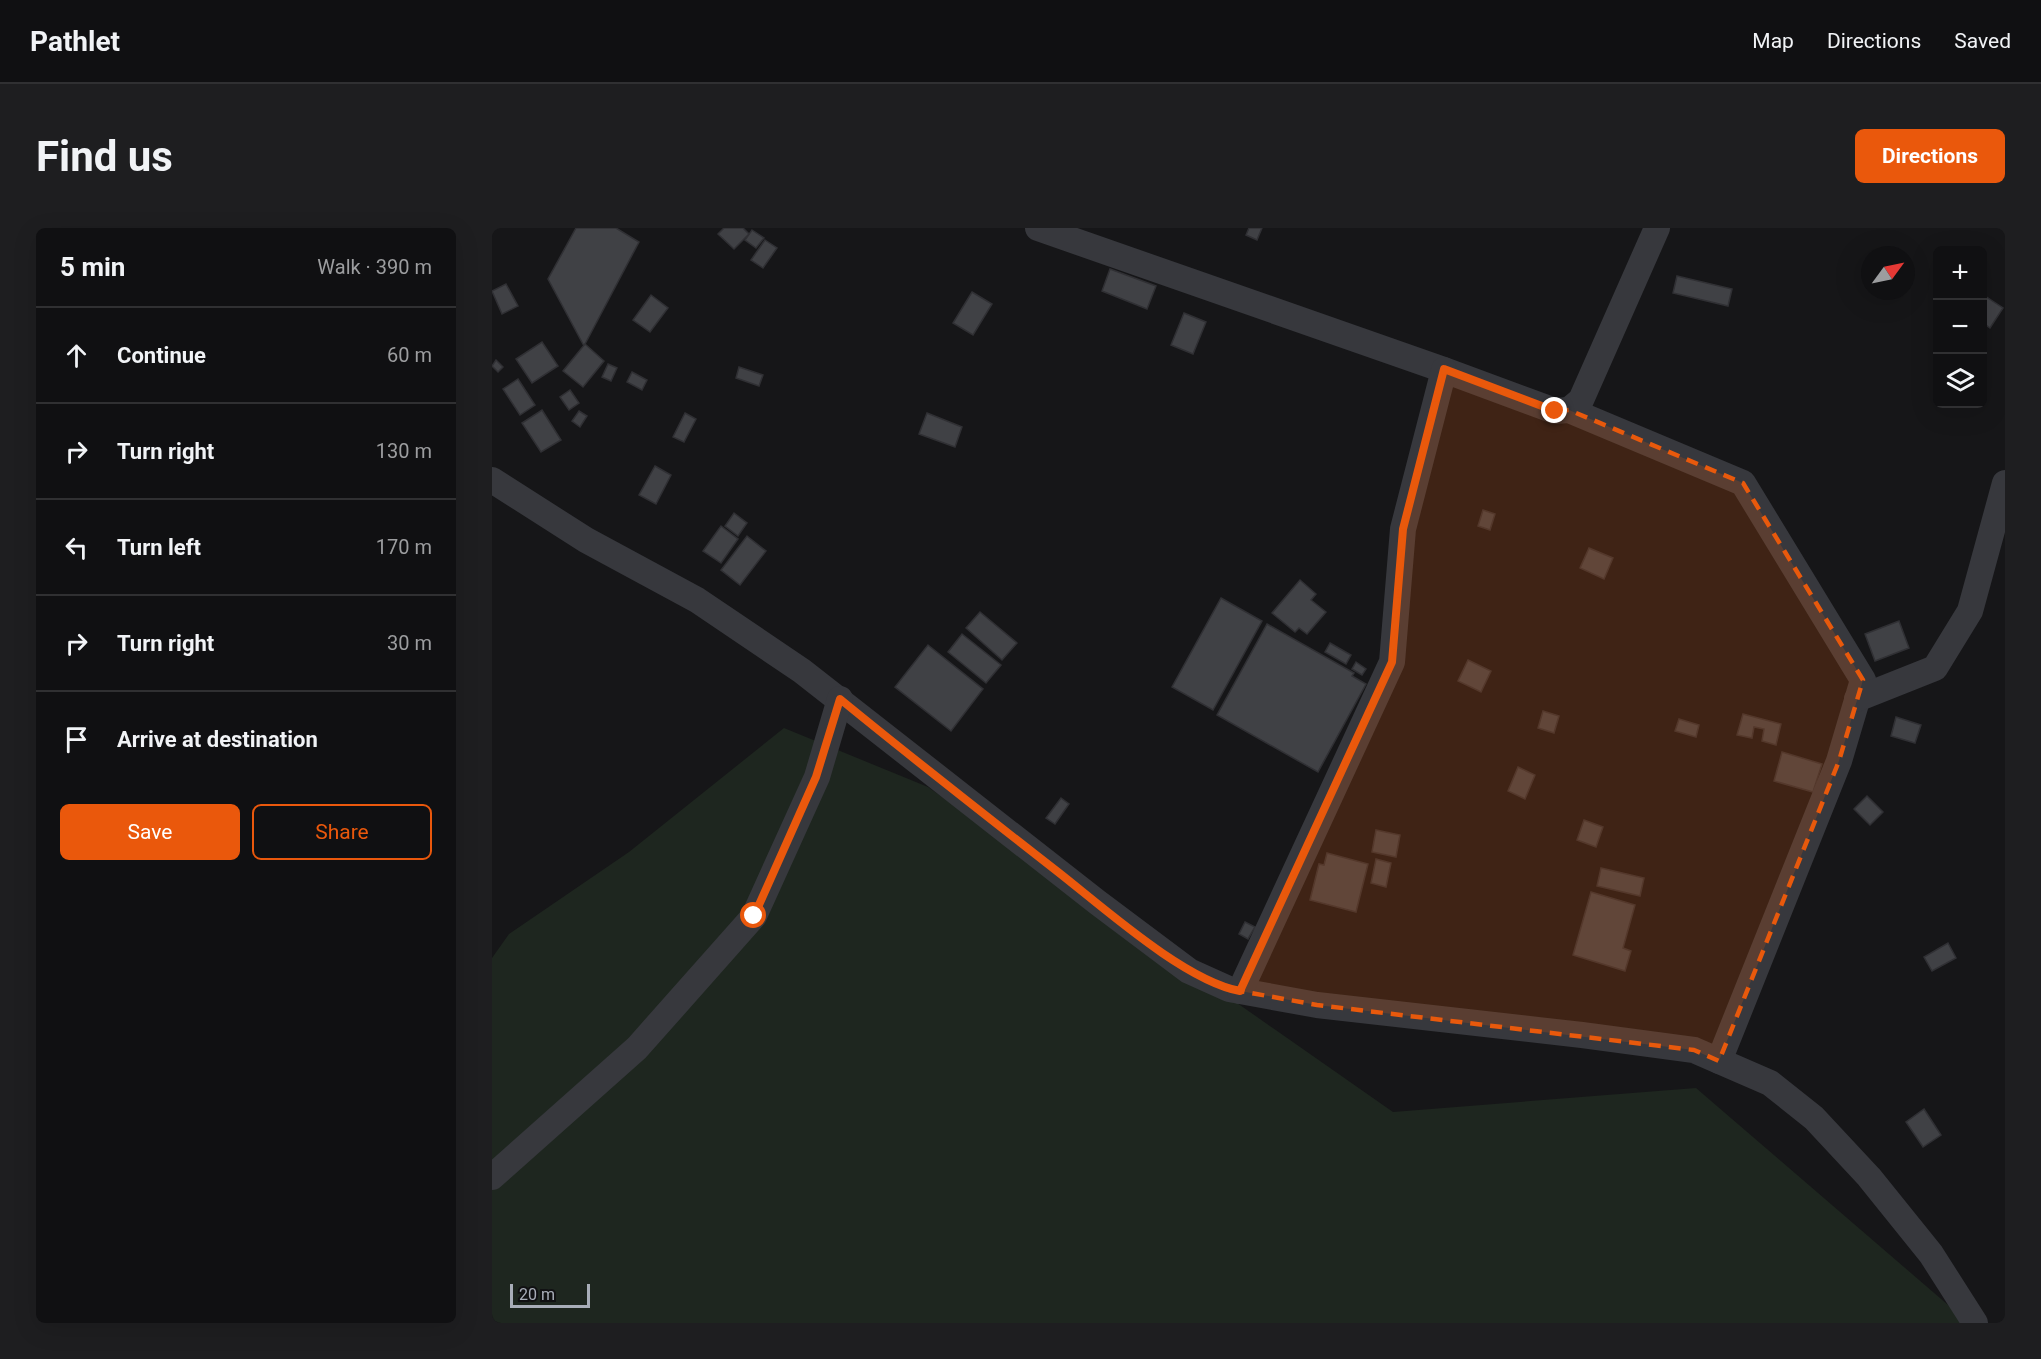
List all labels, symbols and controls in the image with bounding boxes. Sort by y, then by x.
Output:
text: Pathlet [30,25,120,58]
text: Map [1752,29,1794,53]
text: Directions [1827,29,1921,53]
text: Saved [1954,29,2011,53]
button: Directions [1855,129,2005,183]
text: Find us [36,132,173,181]
north arrow [1861,246,1915,300]
map controls [1933,246,1987,408]
button: + [1933,246,1987,300]
text: 5 min [60,252,125,282]
text: Walk · 390 m [317,255,432,279]
button: − [1933,300,1987,354]
icon: ahead [60,339,93,372]
text: Continue [117,343,206,368]
text: 60 m [387,343,432,367]
button: layers [1933,354,1987,408]
route end [1541,397,1567,423]
icon: right [60,435,93,468]
text: Turn right [117,439,214,464]
text: 130 m [376,439,432,463]
icon: left [60,531,93,564]
text: Turn left [117,535,201,560]
text: 170 m [376,535,432,559]
icon: right [60,627,93,660]
text: Turn right [117,631,214,656]
text: 30 m [387,631,432,655]
icon: arrive [60,723,93,756]
text: Arrive at destination [117,727,318,752]
button: Save [60,804,240,860]
button: Share [252,804,432,860]
route start [740,902,766,928]
scale bar [510,1281,590,1308]
text: 20 m [519,1285,555,1304]

